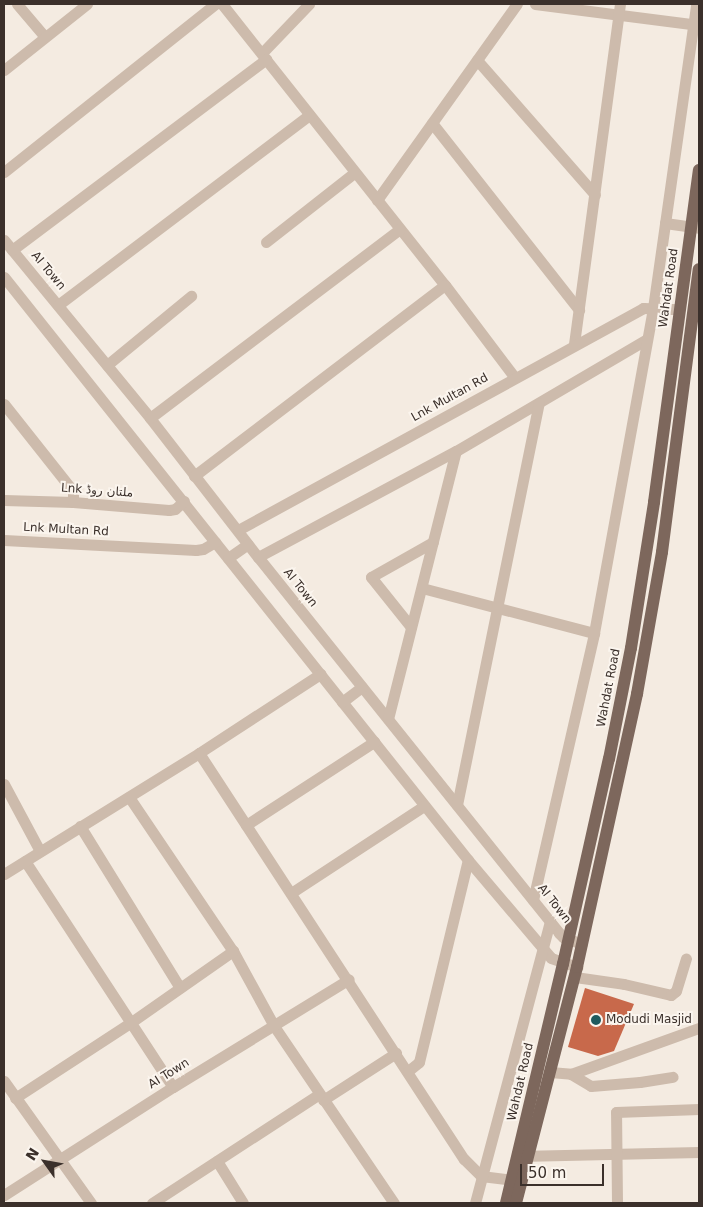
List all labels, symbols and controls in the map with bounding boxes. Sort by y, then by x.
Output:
street label: Wahdat Road [656,248,682,328]
street label: AI Town [28,249,68,293]
street label: Lnk Multan Rd [409,371,491,425]
street label: Lnk ملتان روڈ [60,481,134,501]
street label: Lnk Multan Rd [23,521,109,539]
street label: AI Town [280,566,320,610]
street label: Wahdat Road [594,648,624,728]
street label: AI Town [534,882,574,926]
place label: Modudi Masjid [606,1013,692,1027]
marker: Modudi Masjid [590,1014,602,1026]
street label: Wahdat Road [505,1042,537,1122]
street label: AI Town [146,1056,192,1092]
north arrow [20,1137,70,1187]
text: N [22,1145,42,1163]
scale bar [523,1154,607,1186]
text: 50 m [528,1164,566,1182]

